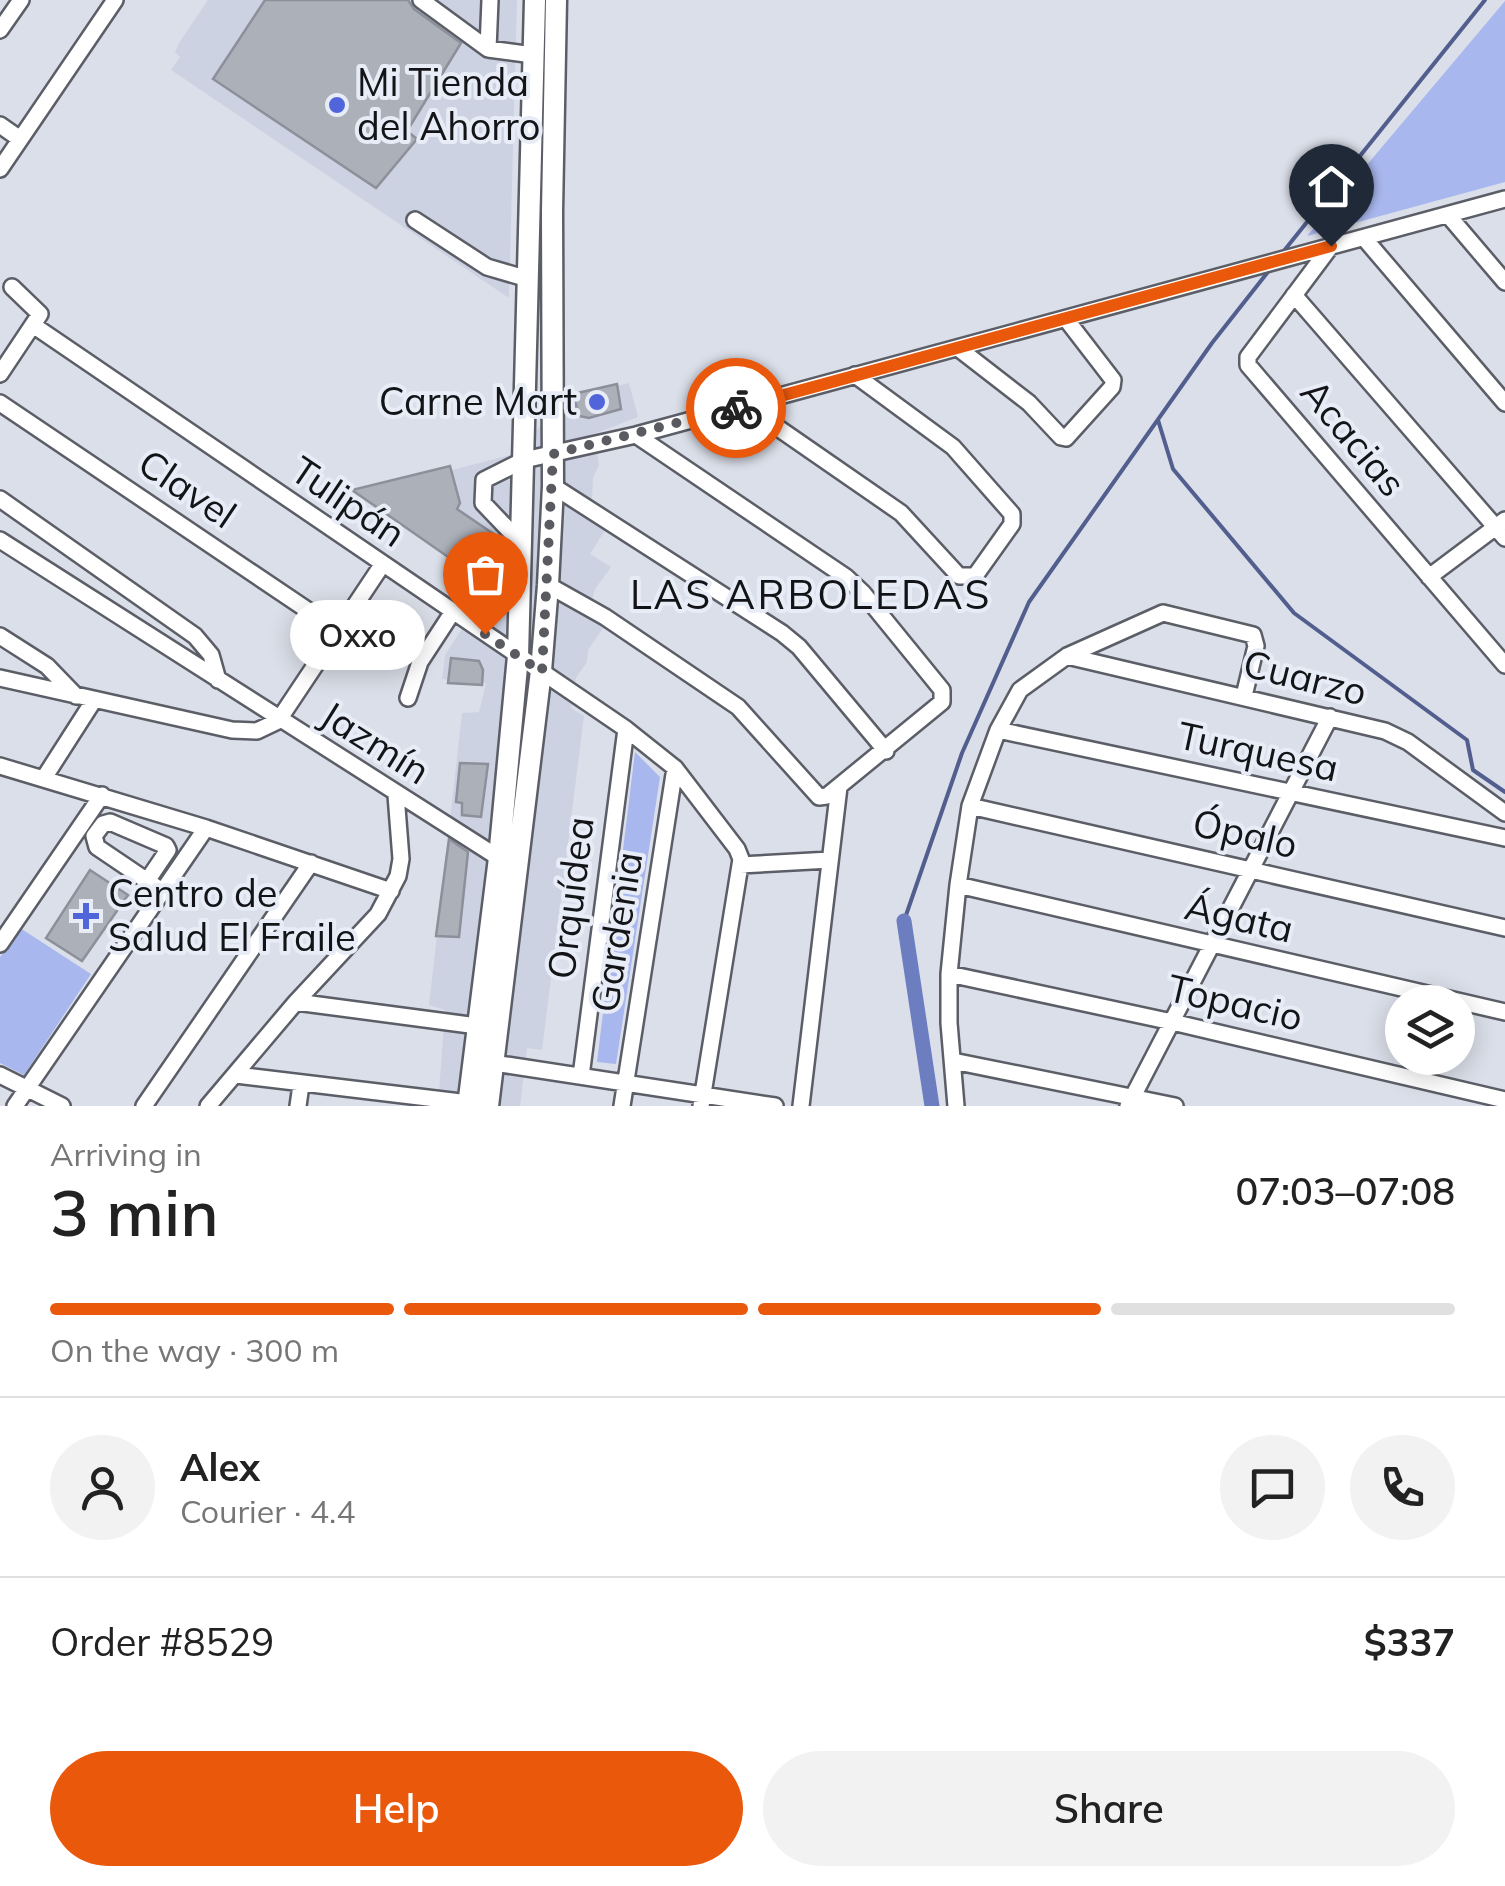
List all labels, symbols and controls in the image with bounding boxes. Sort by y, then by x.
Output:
place label: Mi Tienda del Ahorro [357,58,540,150]
marker: Mi Tienda del Ahorro [326,94,348,116]
pin [1289,144,1374,247]
icon: home [1304,159,1359,214]
courier [686,358,786,458]
street label: Acacias [1291,369,1417,506]
place label: Carne Mart [379,377,577,425]
icon: bike [709,381,764,436]
marker: Carne Mart [586,391,608,413]
street label: Clavel [130,438,245,538]
street label: Tulipán [282,445,415,557]
pin [443,532,528,635]
icon: bag [458,547,513,602]
district label: LAS ARBOLEDAS [630,569,992,619]
callout: Oxxo [290,599,425,669]
text: Oxxo [319,615,396,655]
street label: Cuarzo [1239,639,1372,715]
street label: Jazmín [312,690,439,794]
street label: Turquesa [1174,711,1343,791]
street label: Ópalo [1188,798,1302,868]
street label: Orquídea [536,814,604,982]
street label: Gardenia [580,848,652,1015]
place label: Centro de Salud El Fraile [108,869,356,961]
street label: Ágata [1180,881,1298,953]
marker: Centro de Salud El Fraile [73,903,99,929]
street label: Topacio [1163,963,1307,1041]
map controls [1385,985,1475,1075]
button: layers [1385,985,1475,1075]
text: Arriving in [50,1134,202,1174]
text: 07:03–07:08 [1235,1167,1455,1215]
text: 3 min [50,1171,219,1252]
text: On the way · 300 m [50,1330,339,1370]
button: person [50,1435,155,1540]
button: chat [1220,1435,1325,1540]
button: phone [1350,1435,1455,1540]
text: Alex [180,1443,260,1491]
text: Courier · 4.4 [180,1491,356,1531]
text: Order #8529 [50,1618,274,1666]
text: $337 [1364,1618,1455,1666]
button: Help [50,1751,743,1866]
button: Share [763,1751,1455,1866]

